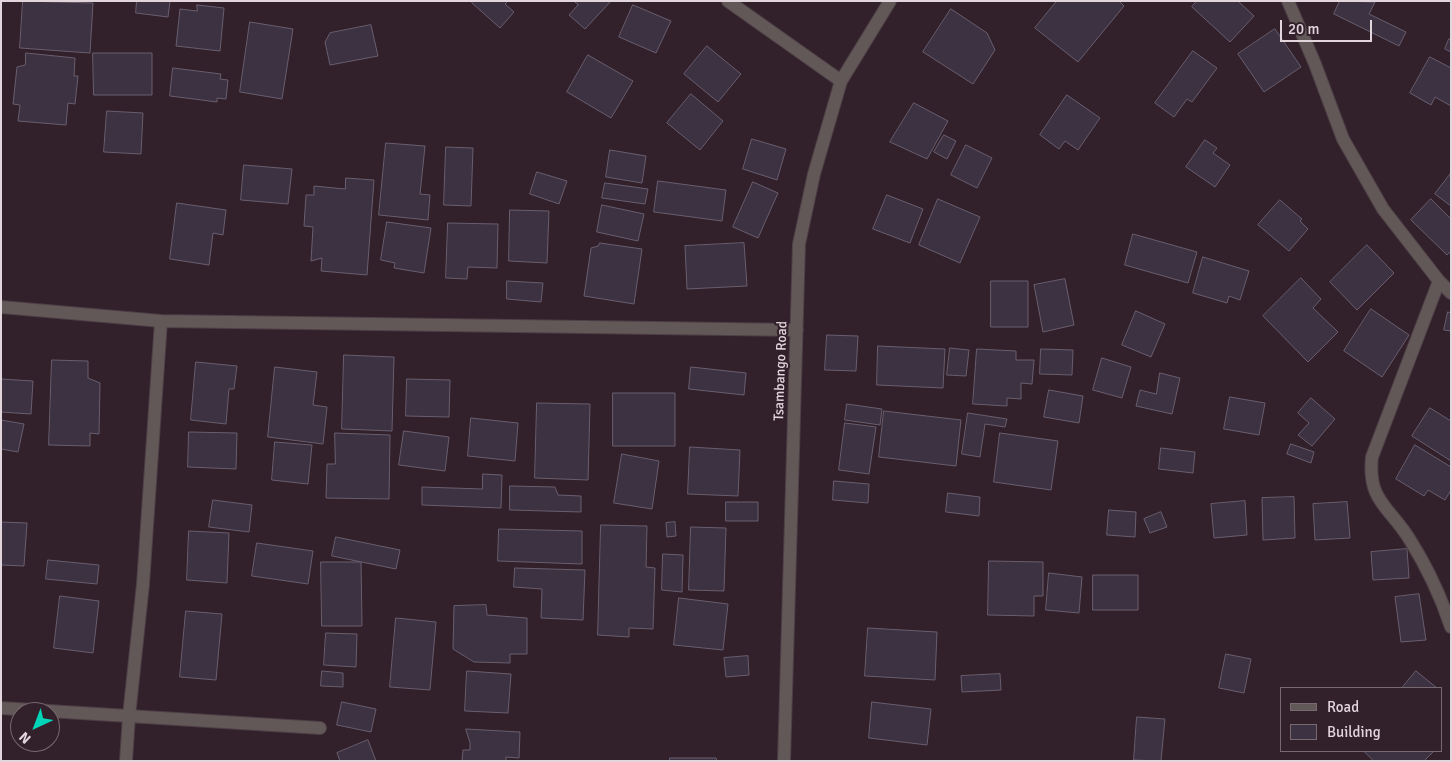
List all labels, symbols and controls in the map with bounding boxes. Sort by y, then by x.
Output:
scale bar [1282,10,1374,42]
text: 20 m [1288,20,1319,38]
street label: Tsambango Road [771,321,791,421]
legend [1280,687,1442,752]
text: Road [1327,698,1359,716]
north arrow [10,702,60,752]
text: Building [1327,723,1381,741]
text: N [16,728,34,747]

